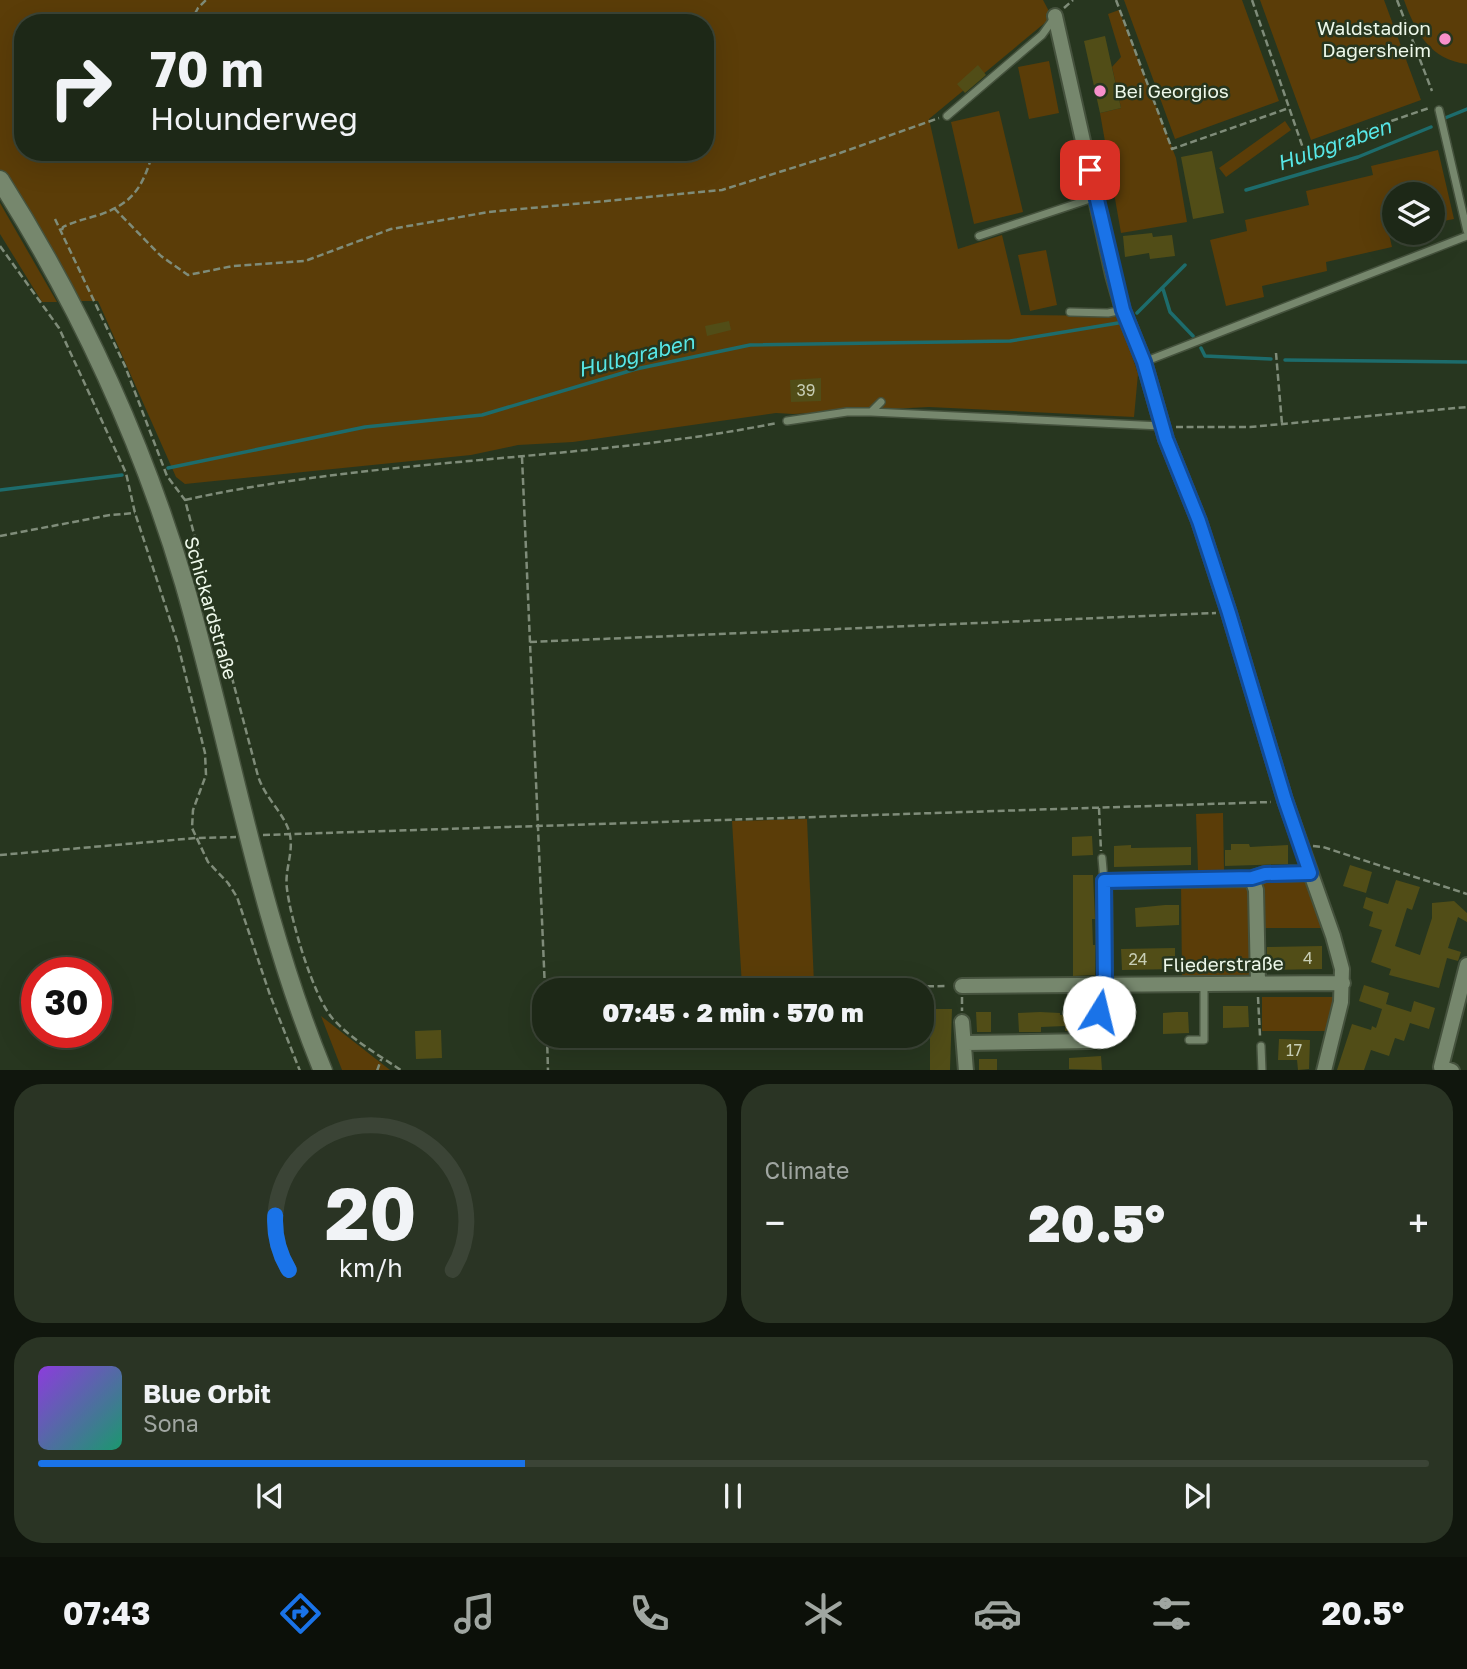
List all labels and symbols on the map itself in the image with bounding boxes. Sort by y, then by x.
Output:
place label: Waldstadion Dagersheim [1317,16,1431,61]
marker: Waldstadion Dagersheim [1437,31,1453,47]
place label: Bei Georgios [1114,79,1229,102]
marker: Bei Georgios [1092,83,1108,99]
water label: Hulbgraben [1273,112,1395,176]
pin [1060,140,1120,200]
water label: Hulbgraben [575,328,698,382]
house number: 39 [796,380,816,400]
street label: Schickardstraße [180,534,243,682]
house number: 4 [1303,948,1313,968]
house number: 24 [1128,949,1148,969]
street label: Fliederstraße [1162,951,1284,976]
speed limit sign: 30 [21,957,112,1048]
position arrow [1062,975,1136,1049]
house number: 17 [1286,1040,1302,1060]

